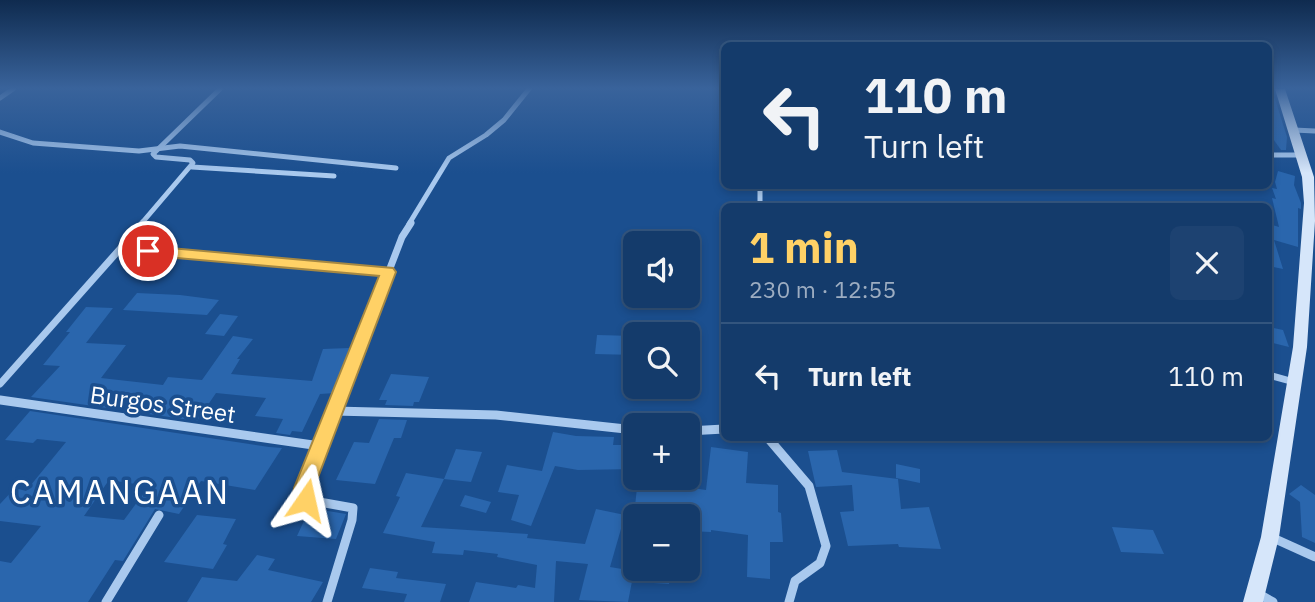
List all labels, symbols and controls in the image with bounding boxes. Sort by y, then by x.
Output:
text: 110 m [864,63,1008,126]
icon: left [749,70,840,161]
text: Turn left [864,125,984,167]
text: 1 min [749,220,859,275]
pin [118,221,178,281]
button: close [1170,226,1244,300]
map controls [623,231,700,581]
button: sound [623,231,700,308]
icon: arrive [129,232,167,270]
text: 230 m · 12:55 [749,274,896,304]
button: search [623,322,700,399]
icon: left [749,357,787,395]
text: Turn left [808,359,911,393]
text: 110 m [1168,359,1244,393]
street label: Burgos Street [88,378,238,430]
button: + [623,413,700,490]
position arrow [269,463,343,537]
district label: CAMANGAAN [10,470,230,513]
button: − [623,504,700,581]

